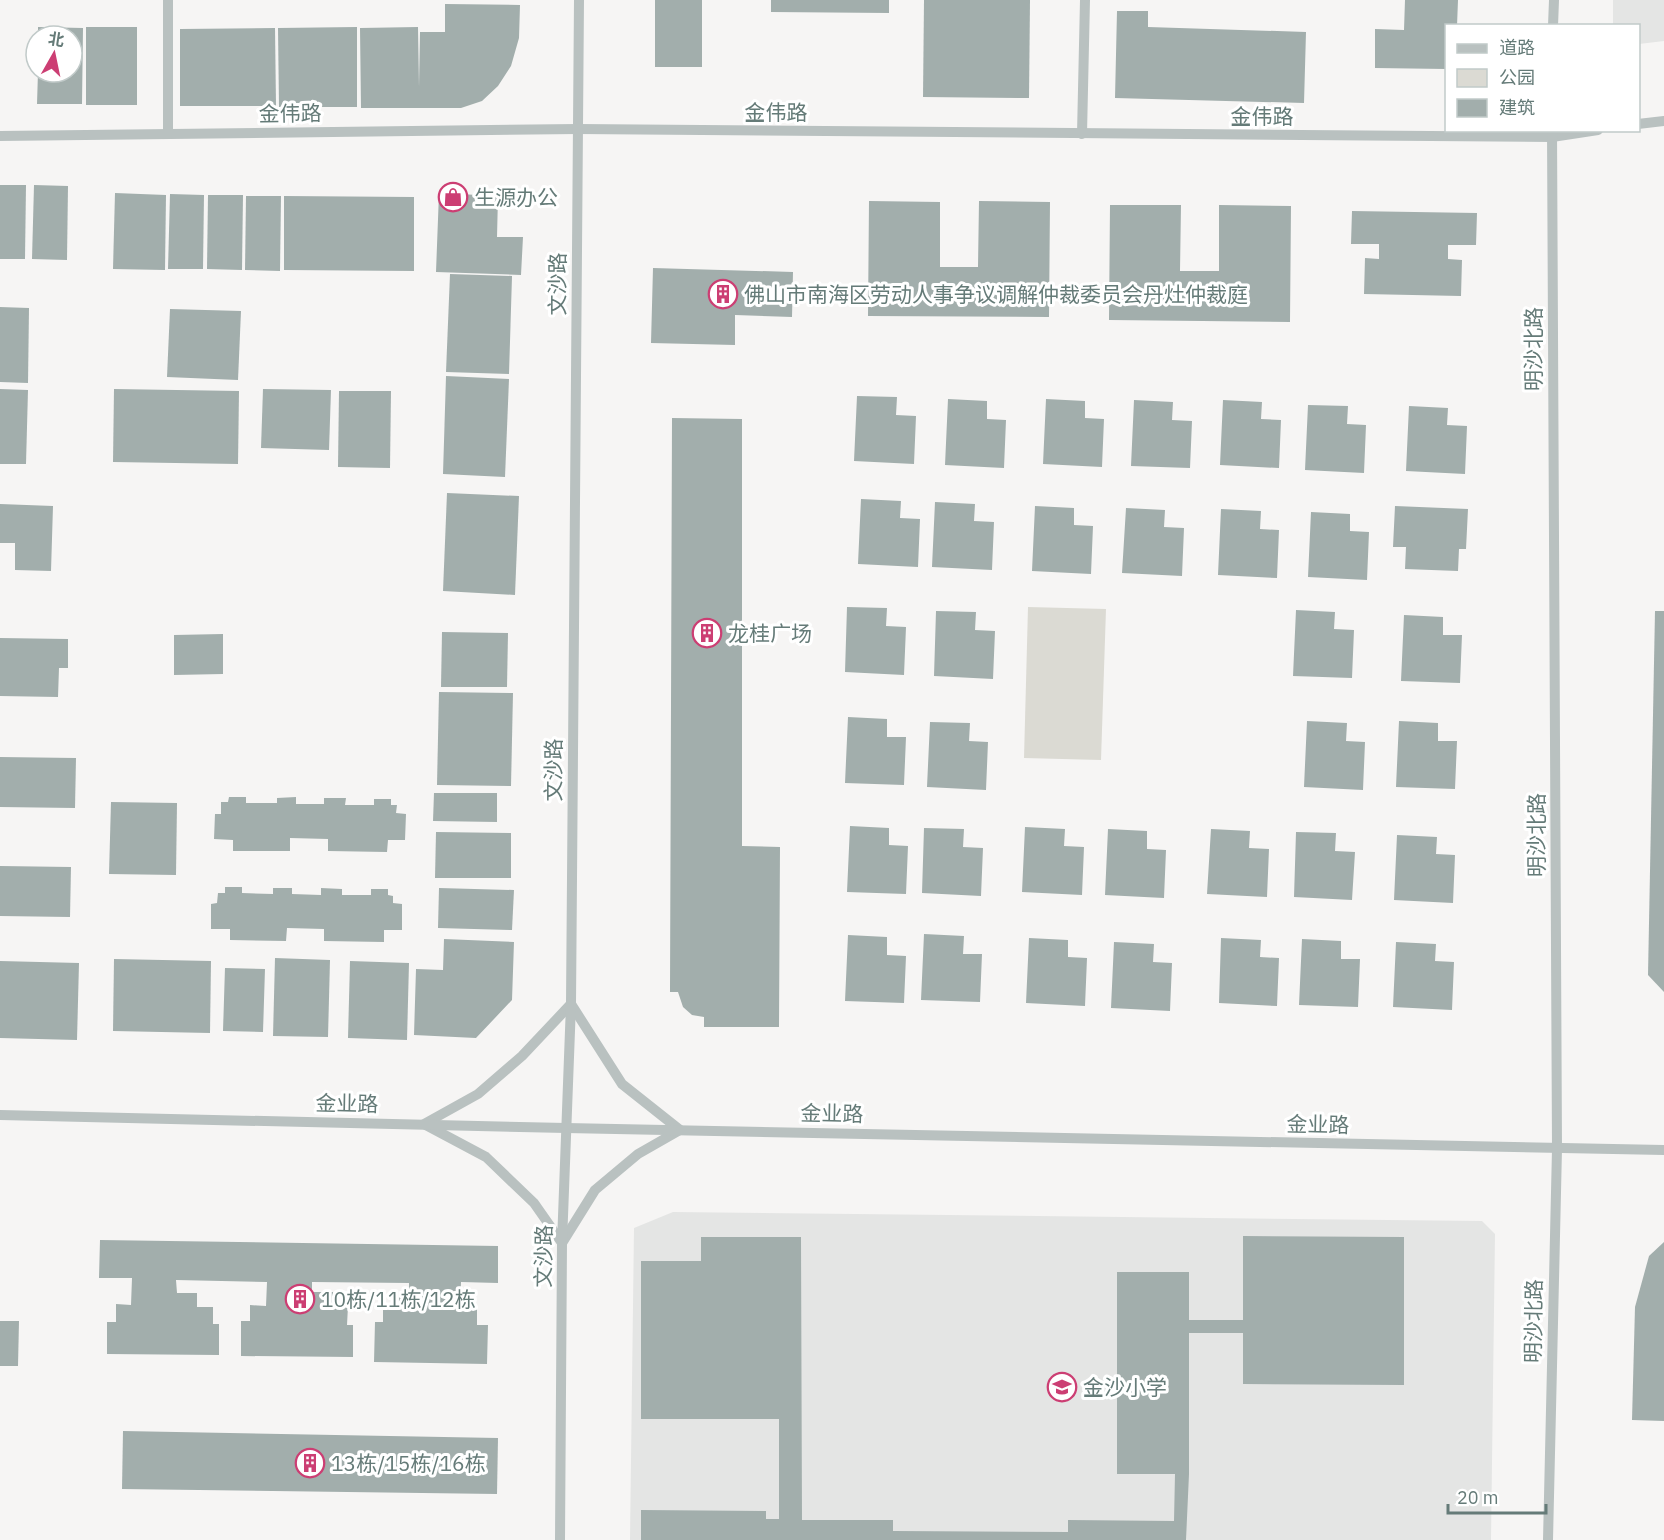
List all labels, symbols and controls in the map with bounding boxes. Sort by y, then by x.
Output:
north arrow [24,24,84,84]
legend [1445,24,1640,132]
text: 北 [47,28,66,50]
text: 道路 [1499,36,1535,59]
text: 公园 [1499,66,1535,89]
text: 建筑 [1499,96,1535,119]
street label: 金伟路 [258,98,322,128]
street label: 金伟路 [745,98,808,126]
street label: 金伟路 [1231,102,1294,130]
shop icon: 生源办公 [437,181,469,213]
place label: 生源办公 [474,183,558,211]
street label: 文沙路 [543,253,571,316]
building icon: 佛山市南海区劳动人事争议调解仲裁委员会丹灶仲裁庭 [707,278,739,310]
place label: 佛山市南海区劳动人事争议调解仲裁委员会丹灶仲裁庭 [744,280,1248,308]
street label: 明沙北路 [1519,307,1547,391]
building icon: 龙桂广场 [691,617,723,649]
place label: 龙桂广场 [728,619,812,647]
street label: 文沙路 [539,739,567,802]
street label: 明沙北路 [1522,793,1550,877]
street label: 金业路 [315,1088,379,1118]
street label: 金业路 [800,1098,864,1128]
street label: 金业路 [1286,1109,1350,1139]
street label: 文沙路 [528,1224,558,1288]
street label: 明沙北路 [1518,1279,1548,1363]
building icon: 10栋/11栋/12栋 [284,1283,316,1315]
place label: 10栋/11栋/12栋 [321,1285,476,1313]
school or university icon: 金沙小学 [1046,1371,1078,1403]
place label: 金沙小学 [1083,1373,1167,1401]
building icon: 13栋/15栋/16栋 [294,1447,326,1479]
place label: 13栋/15栋/16栋 [331,1449,486,1477]
scale bar [1448,1477,1546,1515]
text: 20 m [1457,1486,1499,1509]

